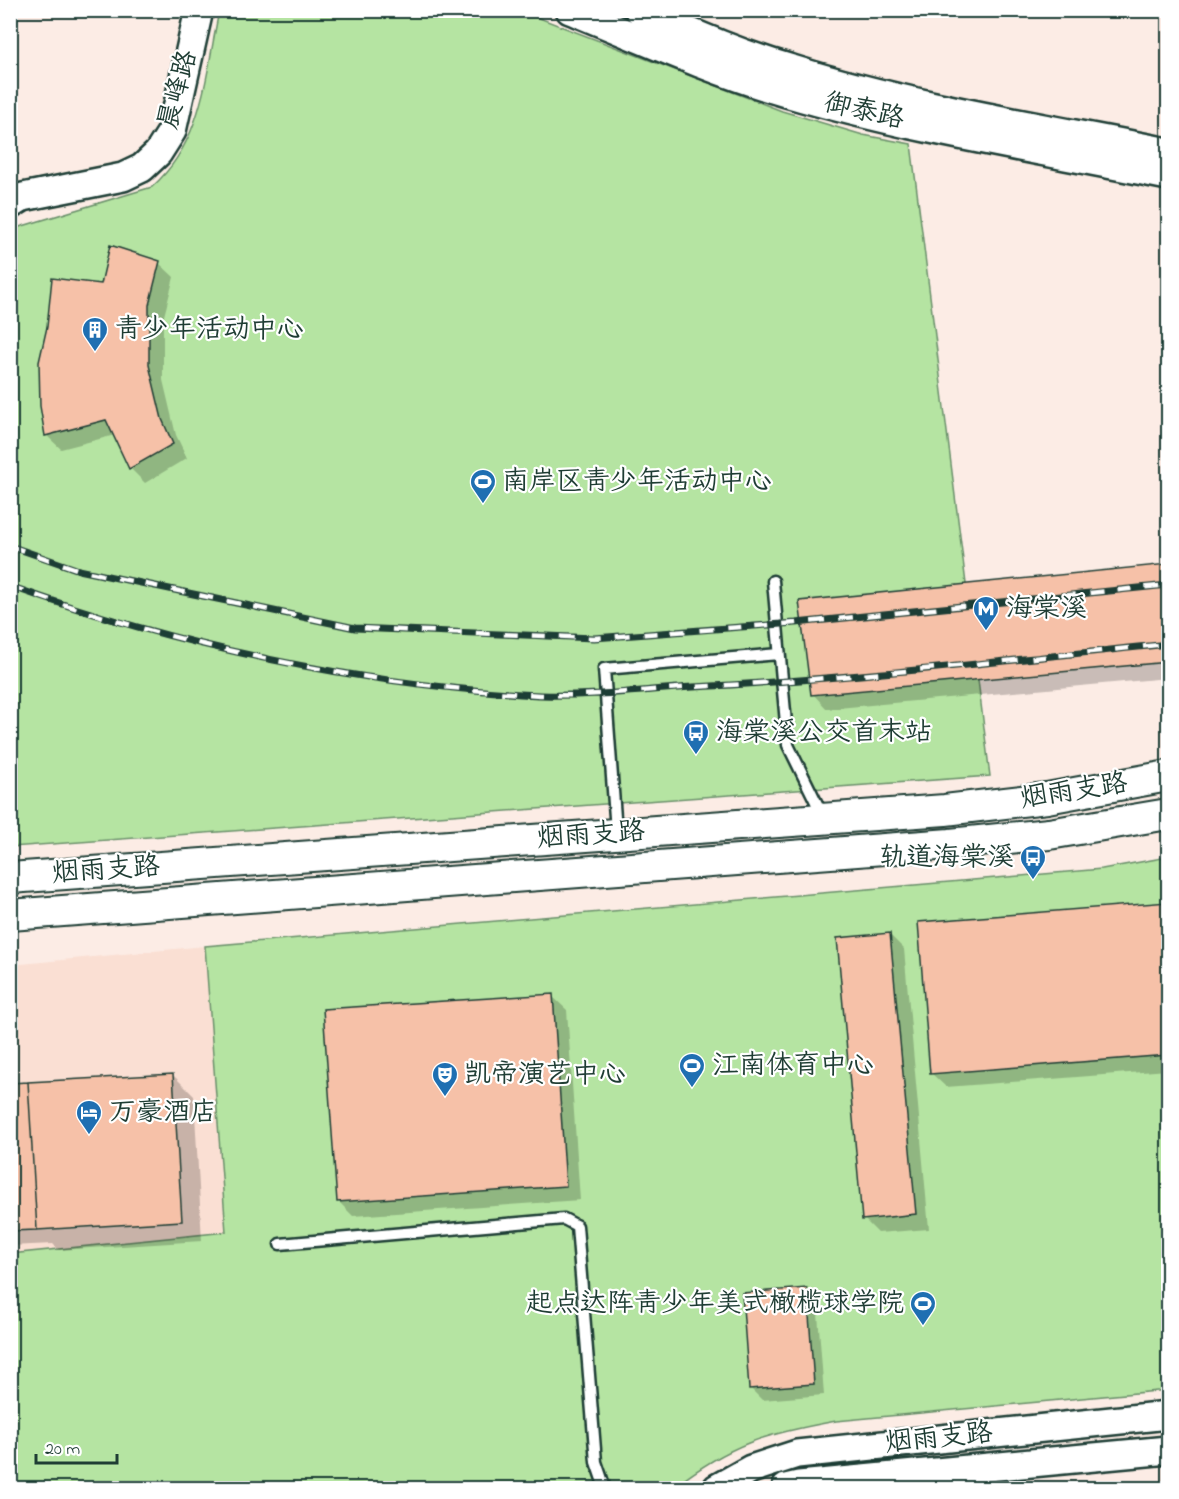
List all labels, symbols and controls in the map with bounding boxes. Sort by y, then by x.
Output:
street label: 晨峰路 [150,46,208,134]
street label: 御泰路 [820,84,908,140]
place label: 青少年活动中心 [115,311,304,350]
building icon: 青少年活动中心 [80,315,110,353]
place label: 南岸区青少年活动中心 [502,463,772,502]
sports icon: 南岸区青少年活动中心 [468,467,498,505]
place label: 海棠溪 [1006,590,1087,629]
metro station icon: 海棠溪 [971,594,1001,632]
place label: 海棠溪公交首末站 [716,714,932,753]
bus stop icon: 海棠溪公交首末站 [681,718,711,756]
street label: 烟雨支路 [1018,764,1130,820]
street label: 烟雨支路 [536,813,646,859]
place label: 轨道海棠溪 [879,839,1014,878]
bus stop icon: 轨道海棠溪 [1018,843,1048,881]
street label: 烟雨支路 [51,848,161,894]
place label: 江南体育中心 [712,1047,874,1086]
sports icon: 江南体育中心 [677,1051,707,1089]
place label: 凯帝演艺中心 [464,1056,626,1095]
theatre icon: 凯帝演艺中心 [430,1060,460,1098]
place label: 万豪酒店 [109,1094,217,1133]
hotel icon: 万豪酒店 [74,1098,104,1136]
place label: 起点达阵青少年美式橄榄球学院 [526,1285,904,1324]
sports icon: 起点达阵青少年美式橄榄球学院 [908,1289,938,1327]
street label: 烟雨支路 [883,1414,995,1464]
scale bar [36,1427,117,1465]
text: 20 m [45,1437,80,1463]

